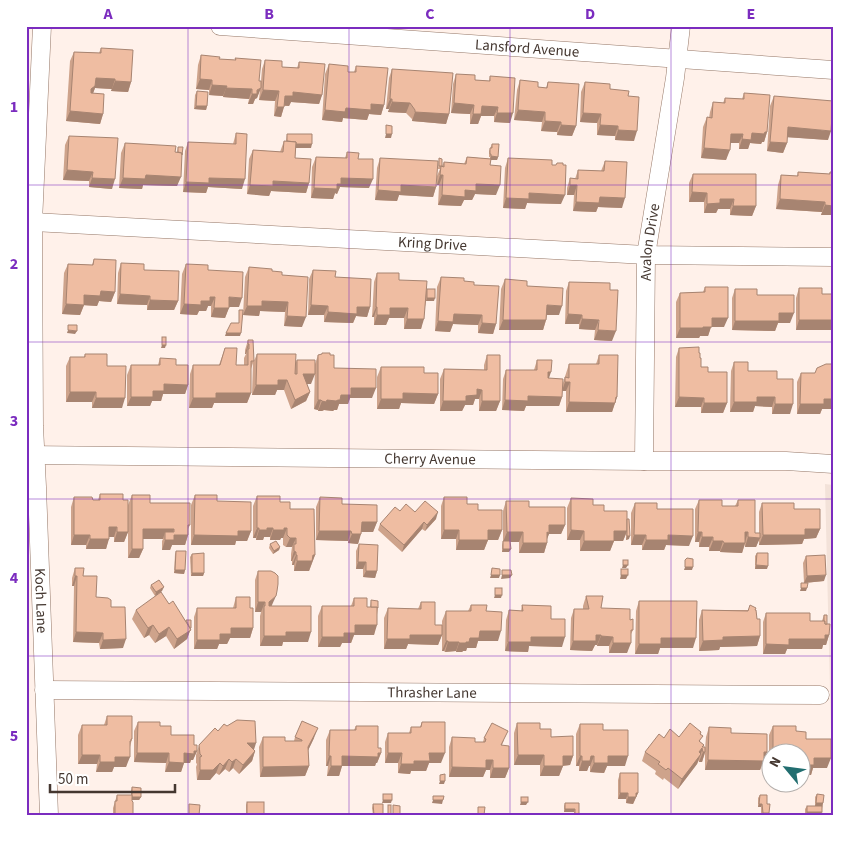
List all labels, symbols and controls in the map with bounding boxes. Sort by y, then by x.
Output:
text: A [102,3,113,25]
text: B [264,3,274,25]
text: C [425,3,435,25]
text: D [585,3,595,25]
text: E [747,3,755,25]
street label: Lansford Avenue [474,34,580,63]
text: 1 [10,96,18,118]
street label: Avalon Drive [636,202,665,281]
street label: Kring Drive [397,232,467,256]
text: 2 [10,253,18,275]
text: 3 [10,410,18,432]
street label: Cherry Avenue [384,448,476,470]
text: 4 [10,567,19,589]
street label: Koch Lane [29,568,52,634]
street label: Thrasher Lane [387,682,477,704]
text: 5 [10,725,18,747]
north arrow [762,744,812,794]
text: N [765,753,787,771]
scale bar [50,761,175,793]
text: 50 m [58,769,88,790]

